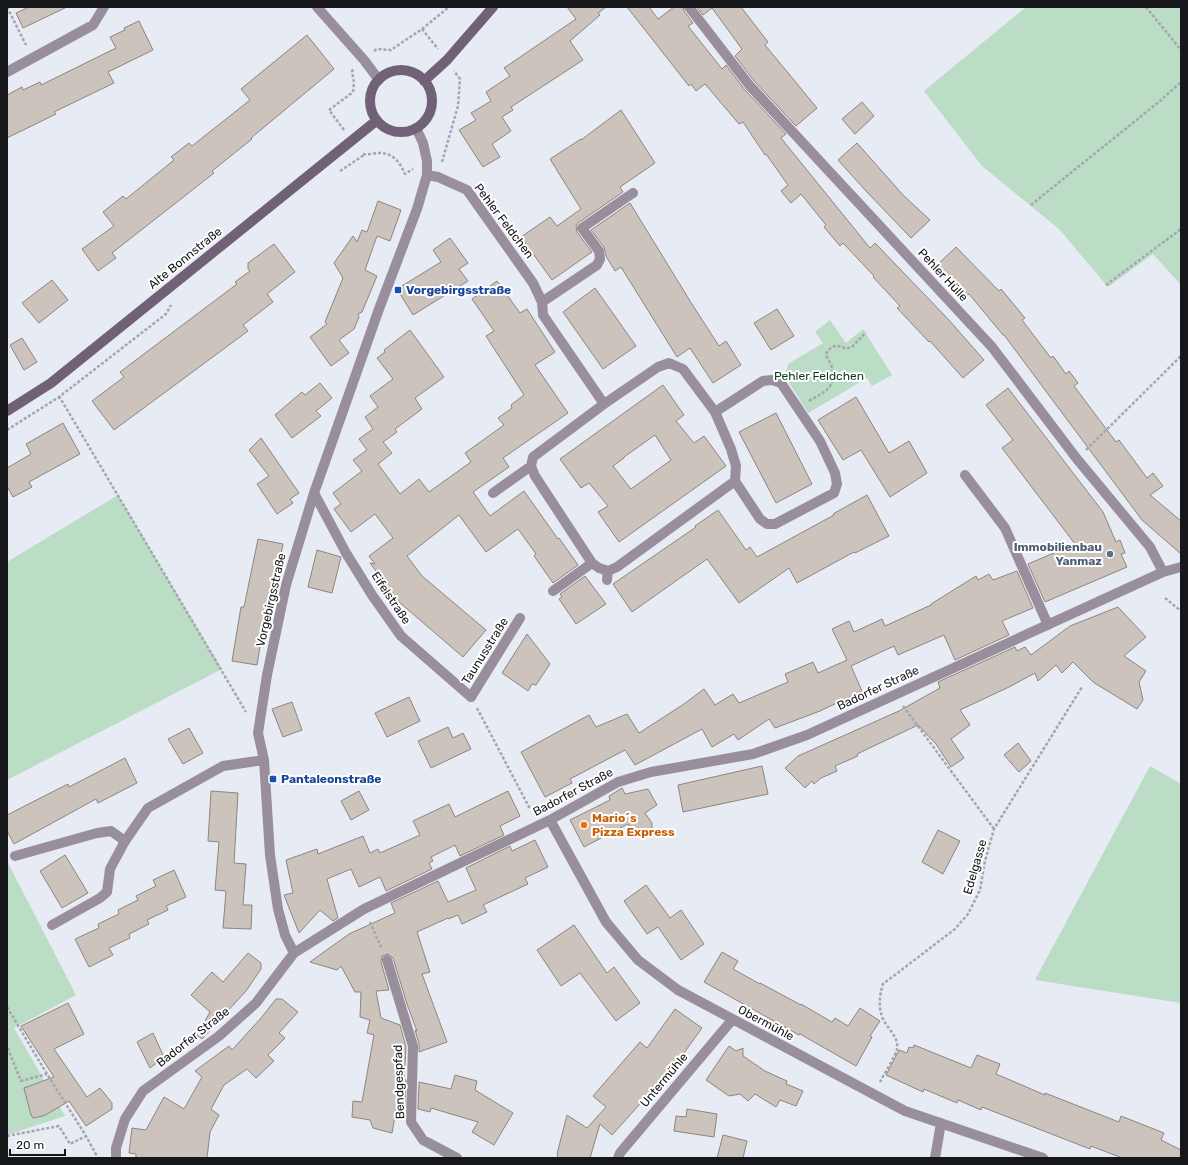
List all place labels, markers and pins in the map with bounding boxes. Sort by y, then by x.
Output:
place label: Vorgebirgsstraße [406,283,511,297]
marker: Vorgebirgsstraße [393,285,403,295]
place label: Immobilienbau Yanmaz [1014,540,1102,568]
marker: Immobilienbau Yanmaz [1105,549,1115,559]
place label: Pantaleonstraße [281,772,381,786]
marker: Pantaleonstraße [268,774,278,784]
place label: Mario´s Pizza Express [592,811,675,839]
marker: Mario´s Pizza Express [579,820,589,830]

